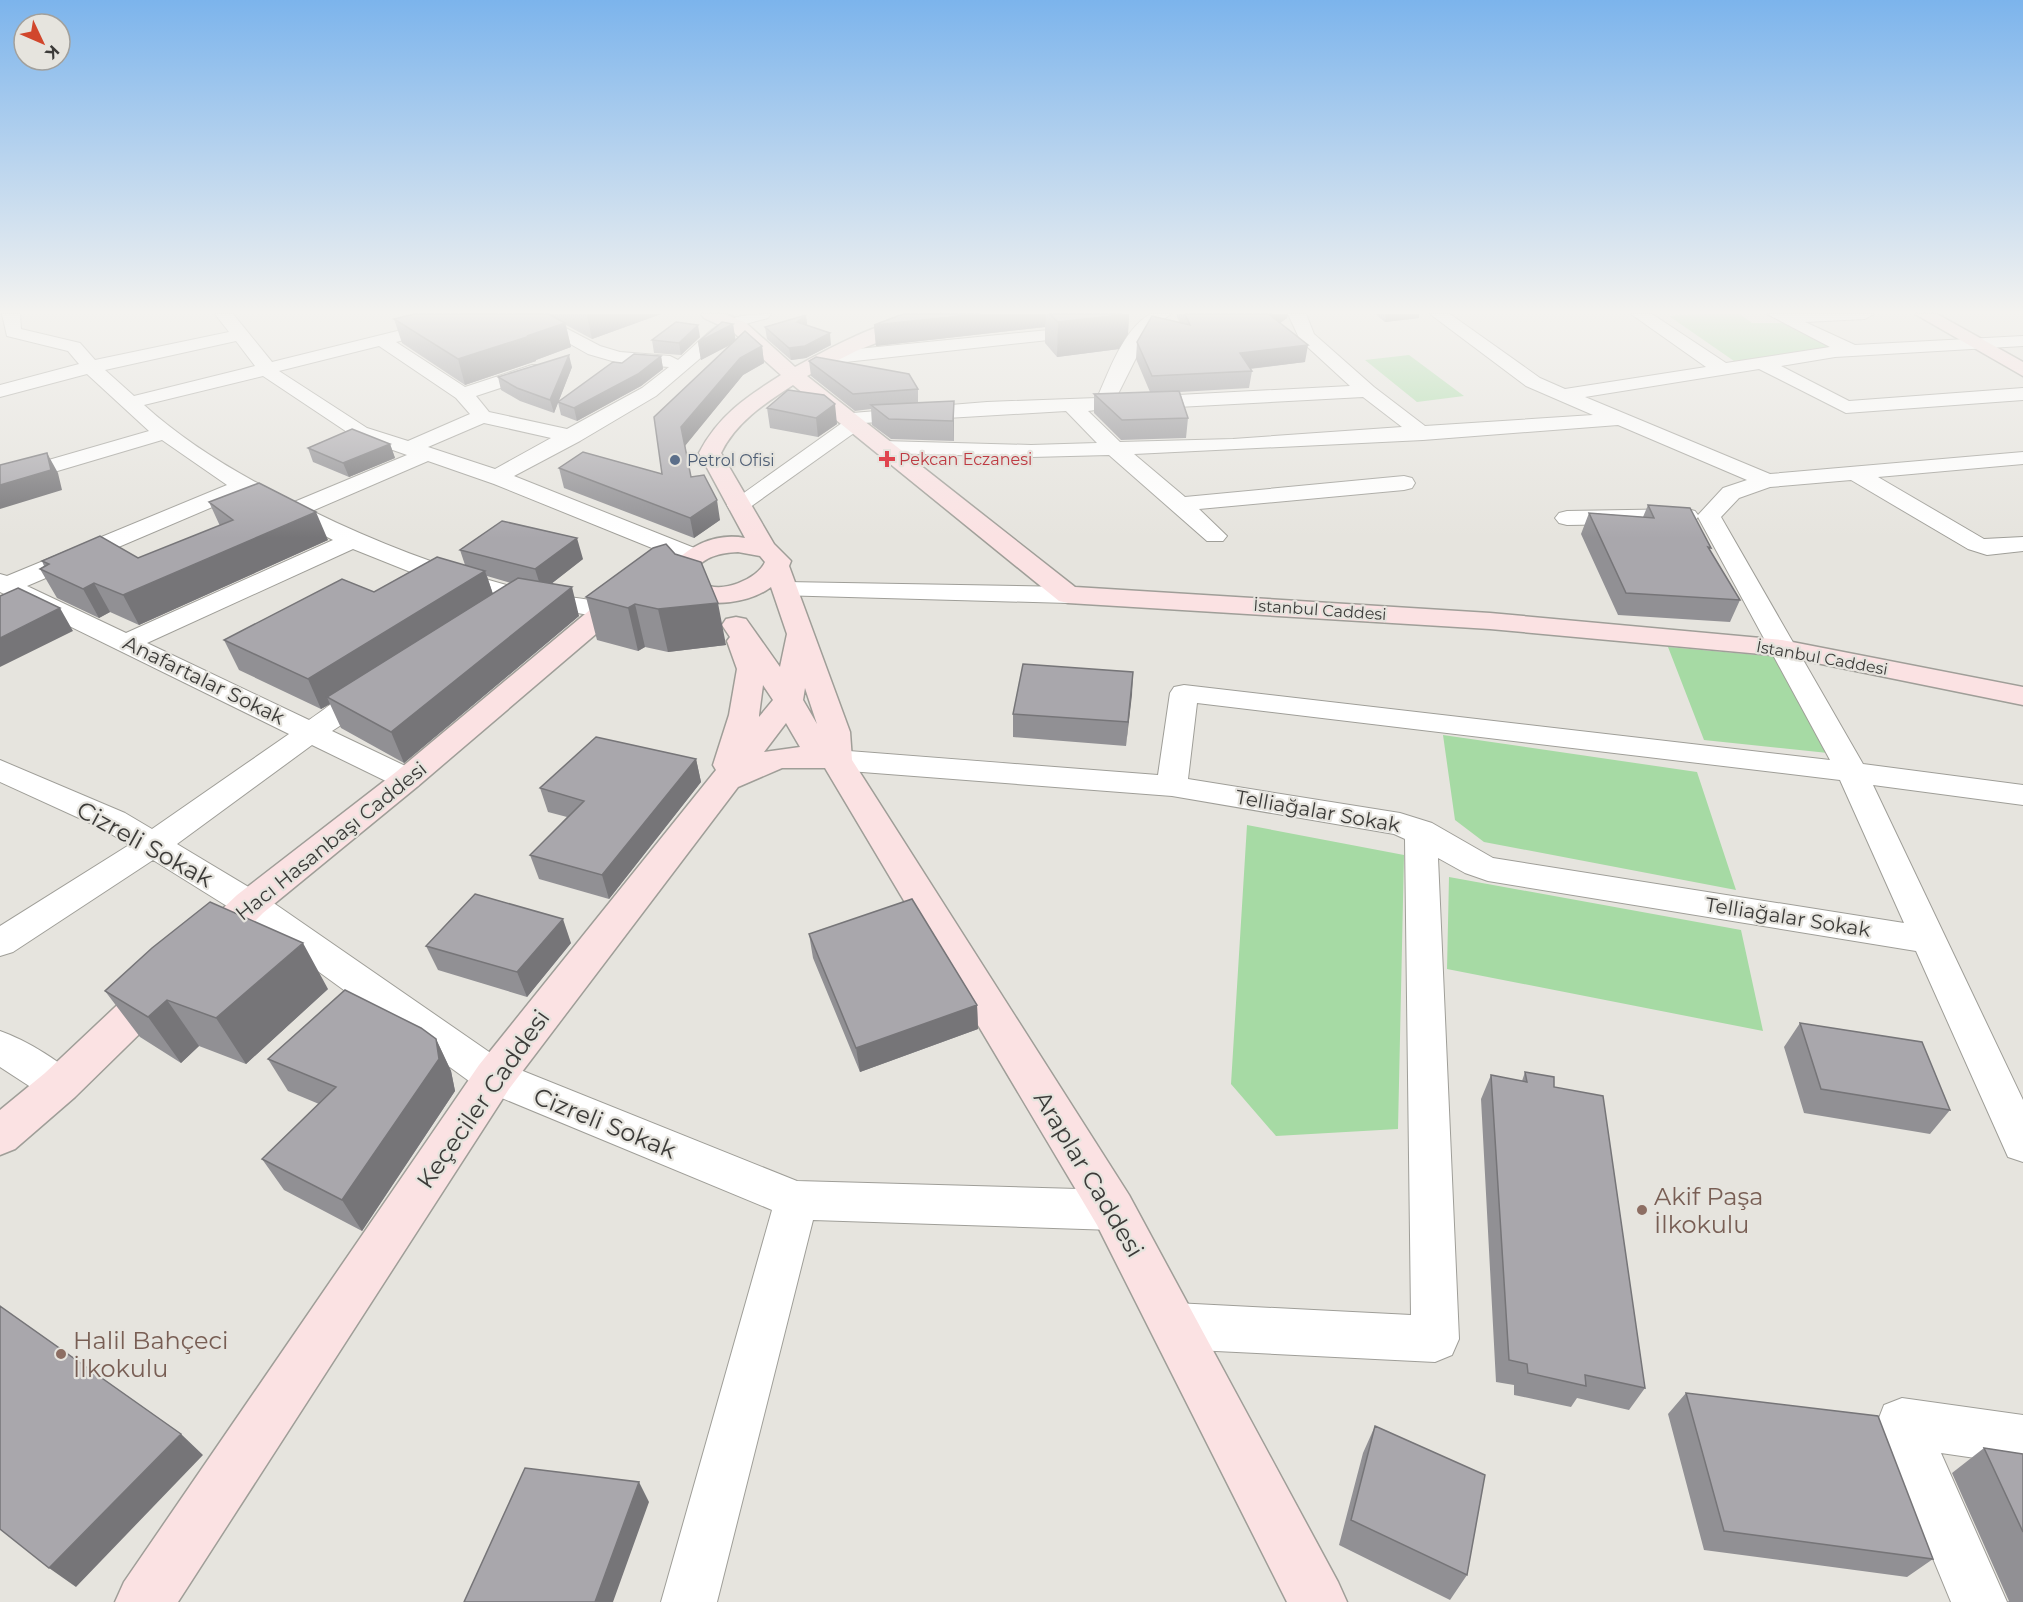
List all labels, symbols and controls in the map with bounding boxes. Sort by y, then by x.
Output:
north arrow [12,12,72,72]
text: K [41,41,63,64]
place label: Pekcan Eczanesi [899,450,1032,469]
place label: Petrol Ofisi [687,451,775,470]
marker: Pekcan Eczanesi [880,452,894,466]
marker: Petrol Ofisi [668,453,682,467]
street label: İstanbul Caddesi [1253,596,1387,624]
street label: Anafartalar Sokak [119,630,289,730]
street label: İstanbul Caddesi [1755,637,1889,679]
street label: Hacı Hasanbaşı Caddesi [231,756,431,926]
street label: Telliağalar Sokak [1234,785,1402,837]
street label: Cizreli Sokak [72,795,219,894]
street label: Telliağalar Sokak [1704,892,1872,942]
street label: Keçeciler Caddesi [410,1004,556,1194]
street label: Cizreli Sokak [529,1081,681,1165]
street label: Araplar Caddesi [1028,1086,1150,1262]
place label: Akif Paşa İlkokulu [1654,1182,1763,1239]
marker: Akif Paşa İlkokulu [1635,1203,1649,1217]
place label: Halil Bahçeci İlkokulu [73,1326,228,1383]
marker: Halil Bahçeci İlkokulu [54,1347,68,1361]

